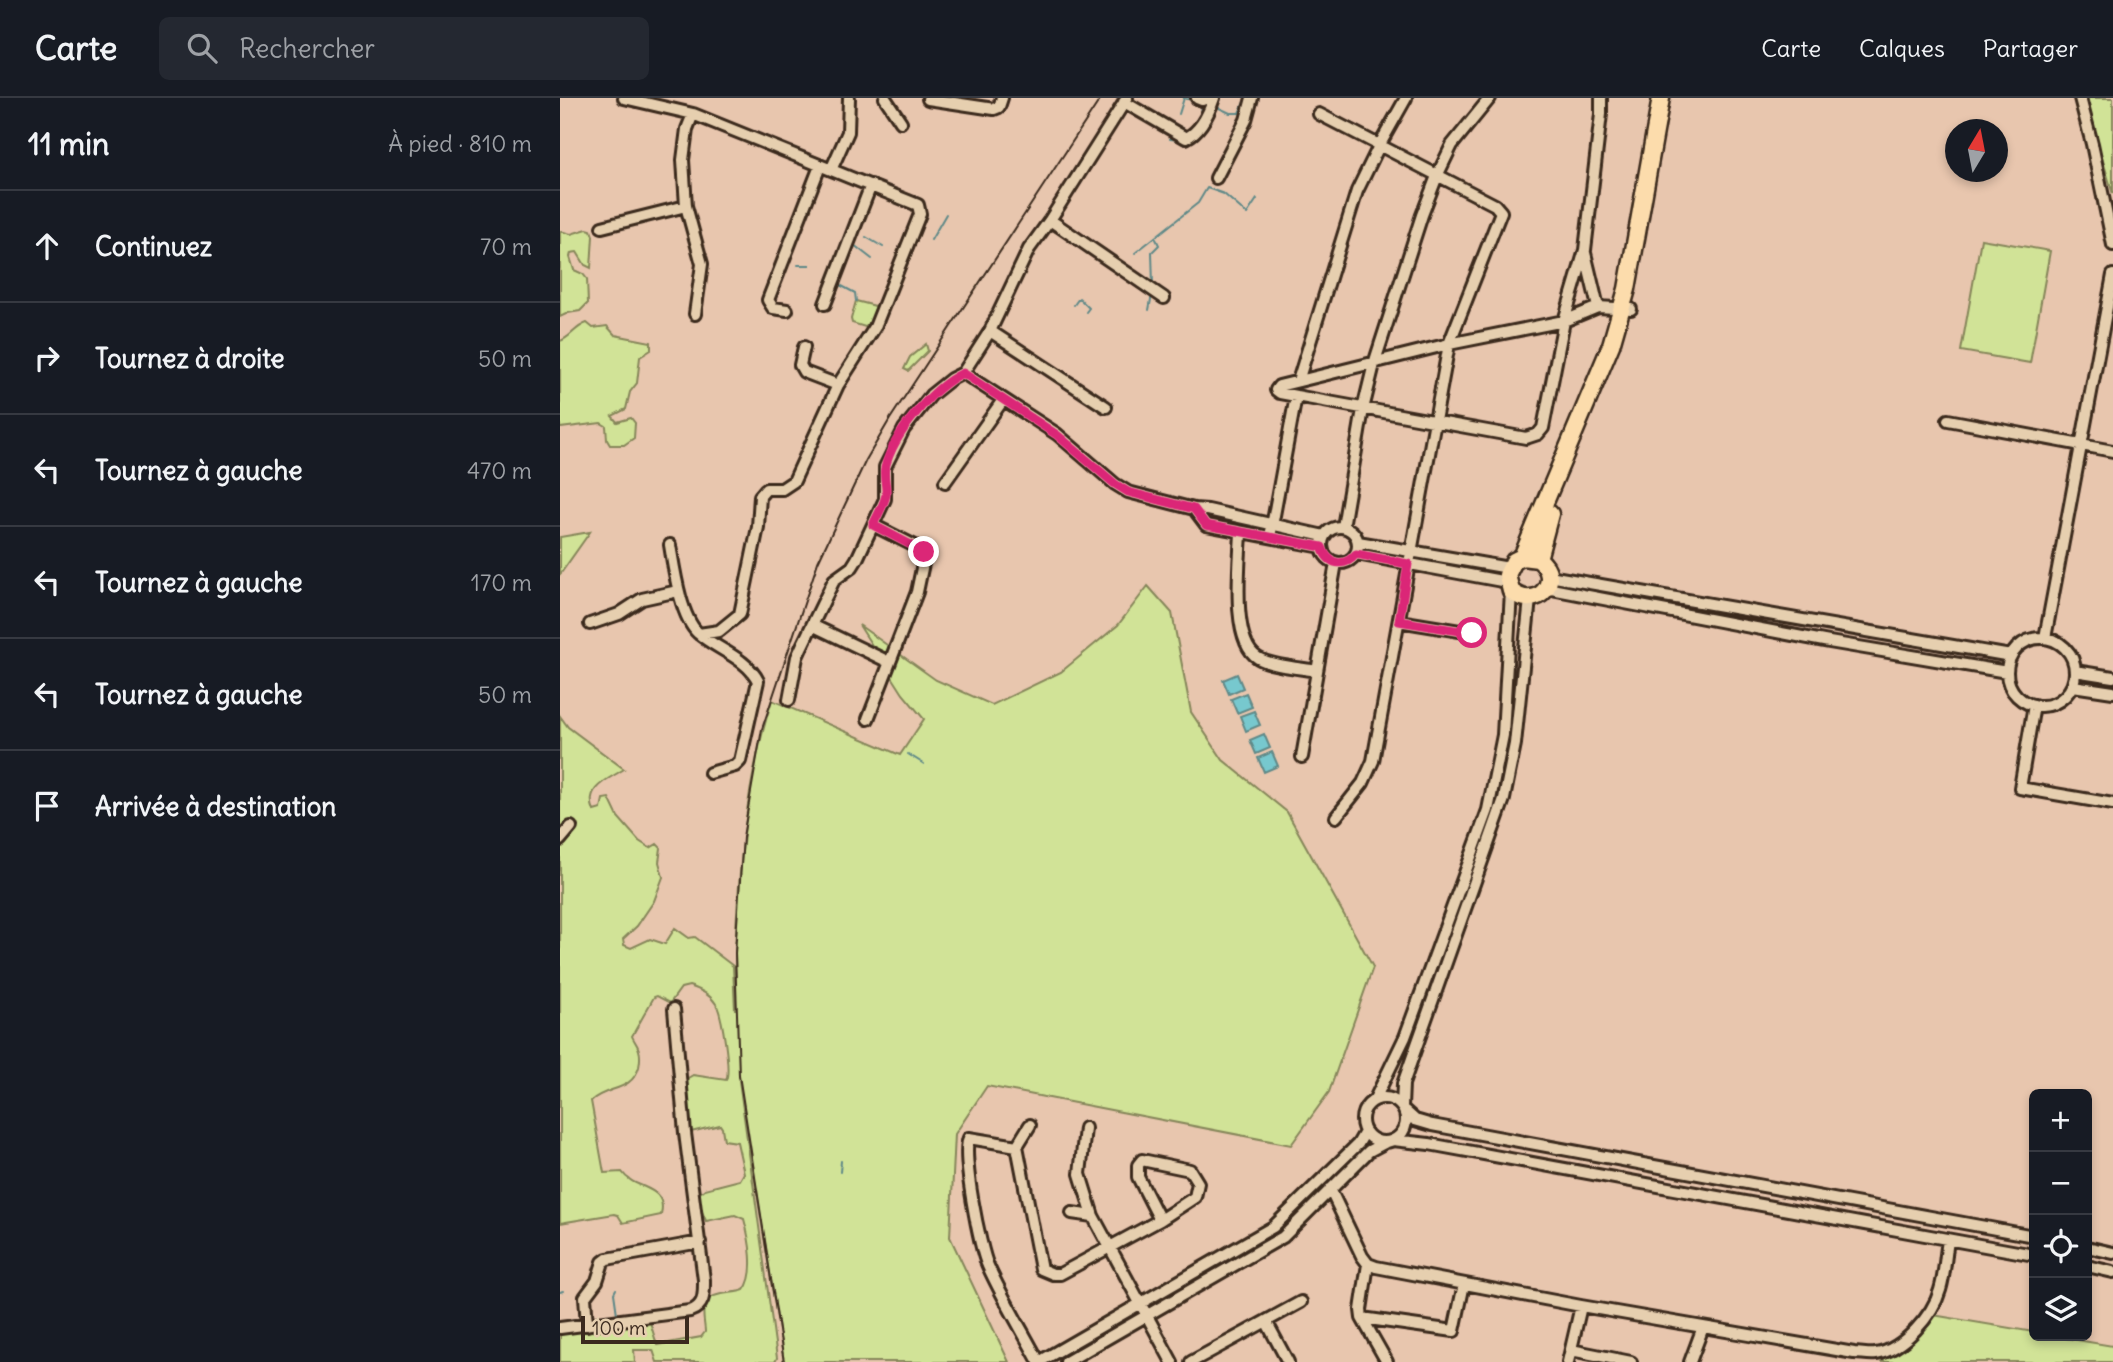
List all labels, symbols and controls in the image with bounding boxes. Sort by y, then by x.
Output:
search box [159,17,649,80]
text: Carte [35,27,117,69]
icon: search [183,29,221,67]
text: Rechercher [239,32,375,65]
text: Carte [1761,33,1821,63]
text: Calques [1859,33,1945,63]
text: Partager [1983,33,2078,63]
north arrow [1945,119,2008,182]
text: 11 min [28,125,109,163]
text: À pied · 810 m [388,129,532,158]
icon: ahead [28,227,66,265]
text: Continuez [95,230,212,263]
text: 70 m [480,232,532,261]
icon: right [28,339,66,377]
text: Tournez à droite [95,342,285,375]
text: 50 m [478,344,532,373]
icon: left [28,451,66,489]
text: Tournez à gauche [95,454,303,487]
text: 470 m [467,456,532,485]
route end [908,536,939,567]
icon: left [28,563,66,601]
text: Tournez à gauche [95,566,303,599]
text: 170 m [471,568,532,597]
route start [1456,617,1487,648]
icon: left [28,675,66,713]
text: Tournez à gauche [95,678,303,711]
text: 50 m [478,680,532,709]
icon: arrive [28,787,66,825]
text: Arrivée à destination [95,790,336,823]
map controls [2029,1089,2092,1341]
button: + [2029,1089,2092,1152]
button: − [2029,1152,2092,1215]
button: locate [2029,1215,2092,1278]
button: layers [2029,1278,2092,1341]
scale bar [581,1313,690,1345]
text: 100 m [592,1316,646,1340]

